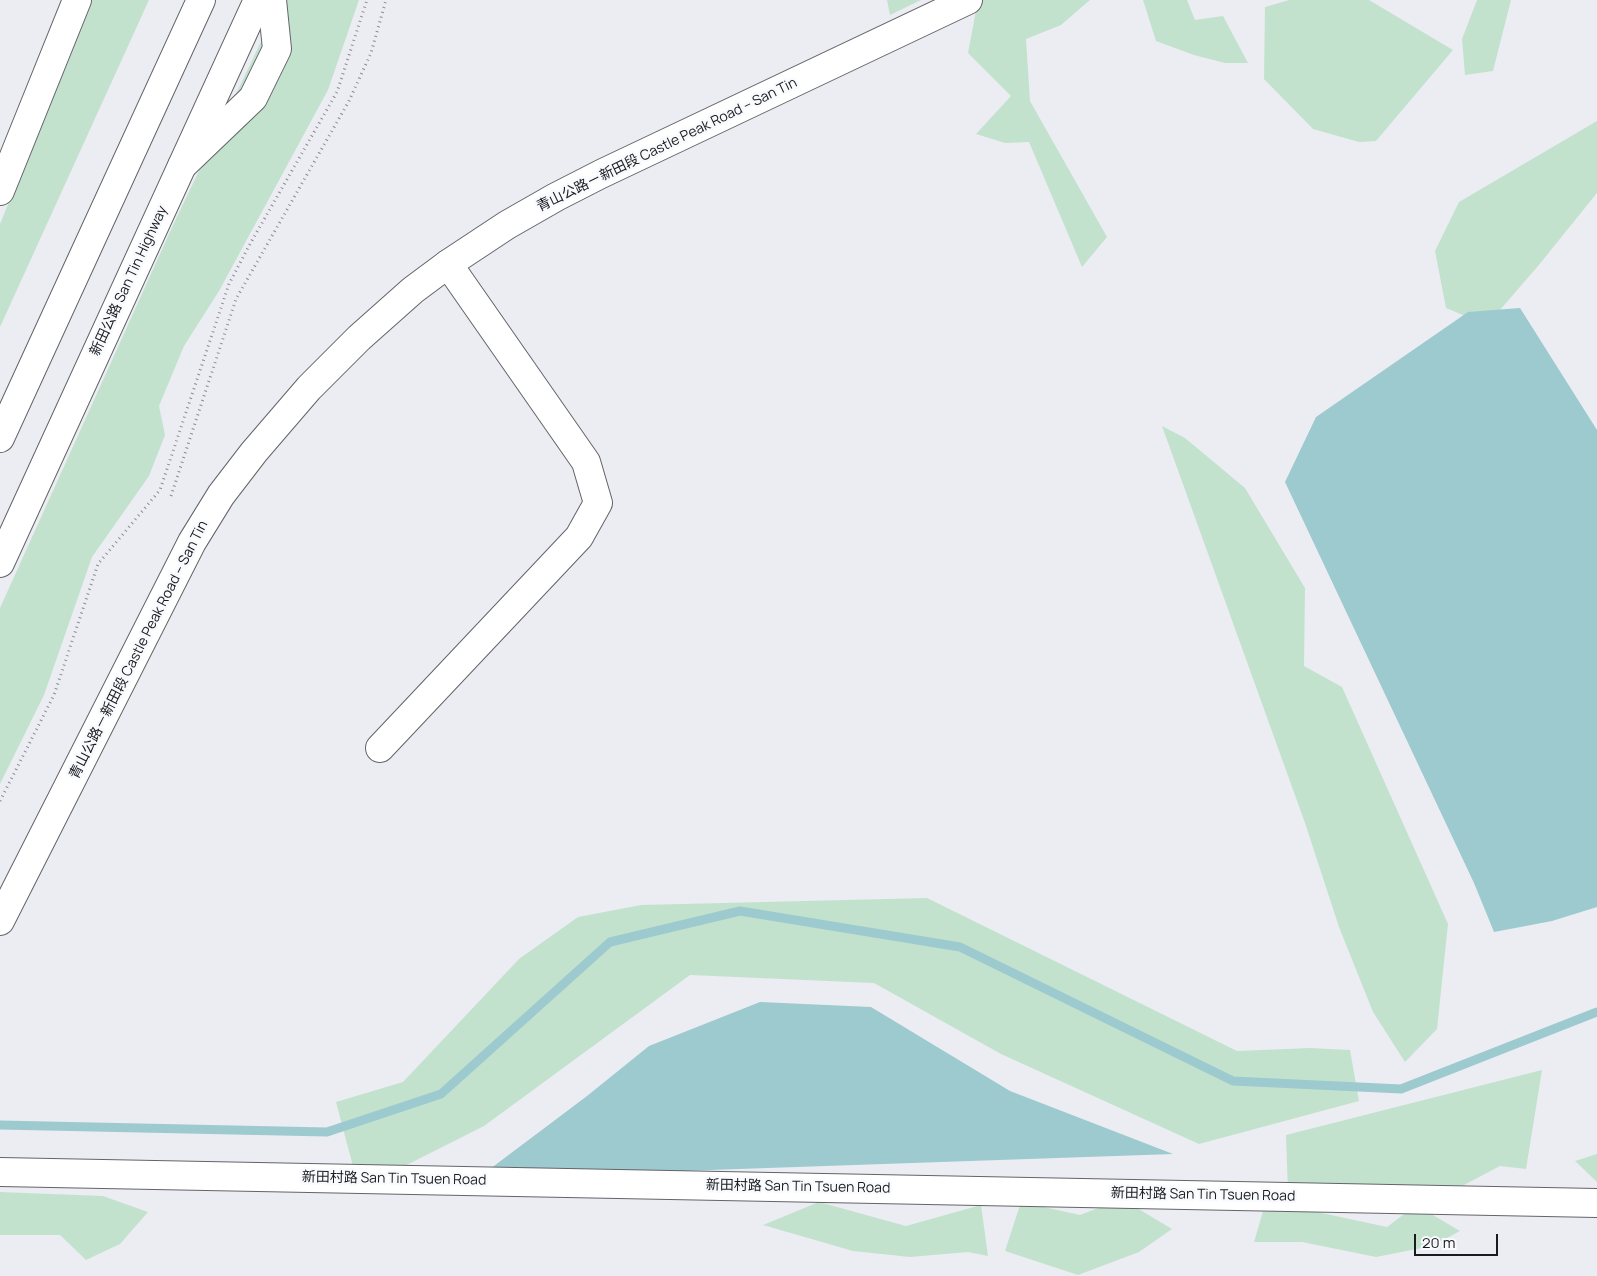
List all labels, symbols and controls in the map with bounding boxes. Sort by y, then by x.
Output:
street label: 青山公路－新田段 Castle Peak Road – San Tin [534,74,800,216]
street label: 新田公路 San Tin Highway [87,203,171,359]
street label: 青山公路－新田段 Castle Peak Road – San Tin [66,518,212,782]
street label: 新田村路 San Tin Tsuen Road [302,1169,486,1189]
street label: 新田村路 San Tin Tsuen Road [706,1177,890,1197]
street label: 新田村路 San Tin Tsuen Road [1111,1185,1295,1205]
scale bar [1417,1224,1501,1256]
text: 20 m [1422,1232,1455,1253]

